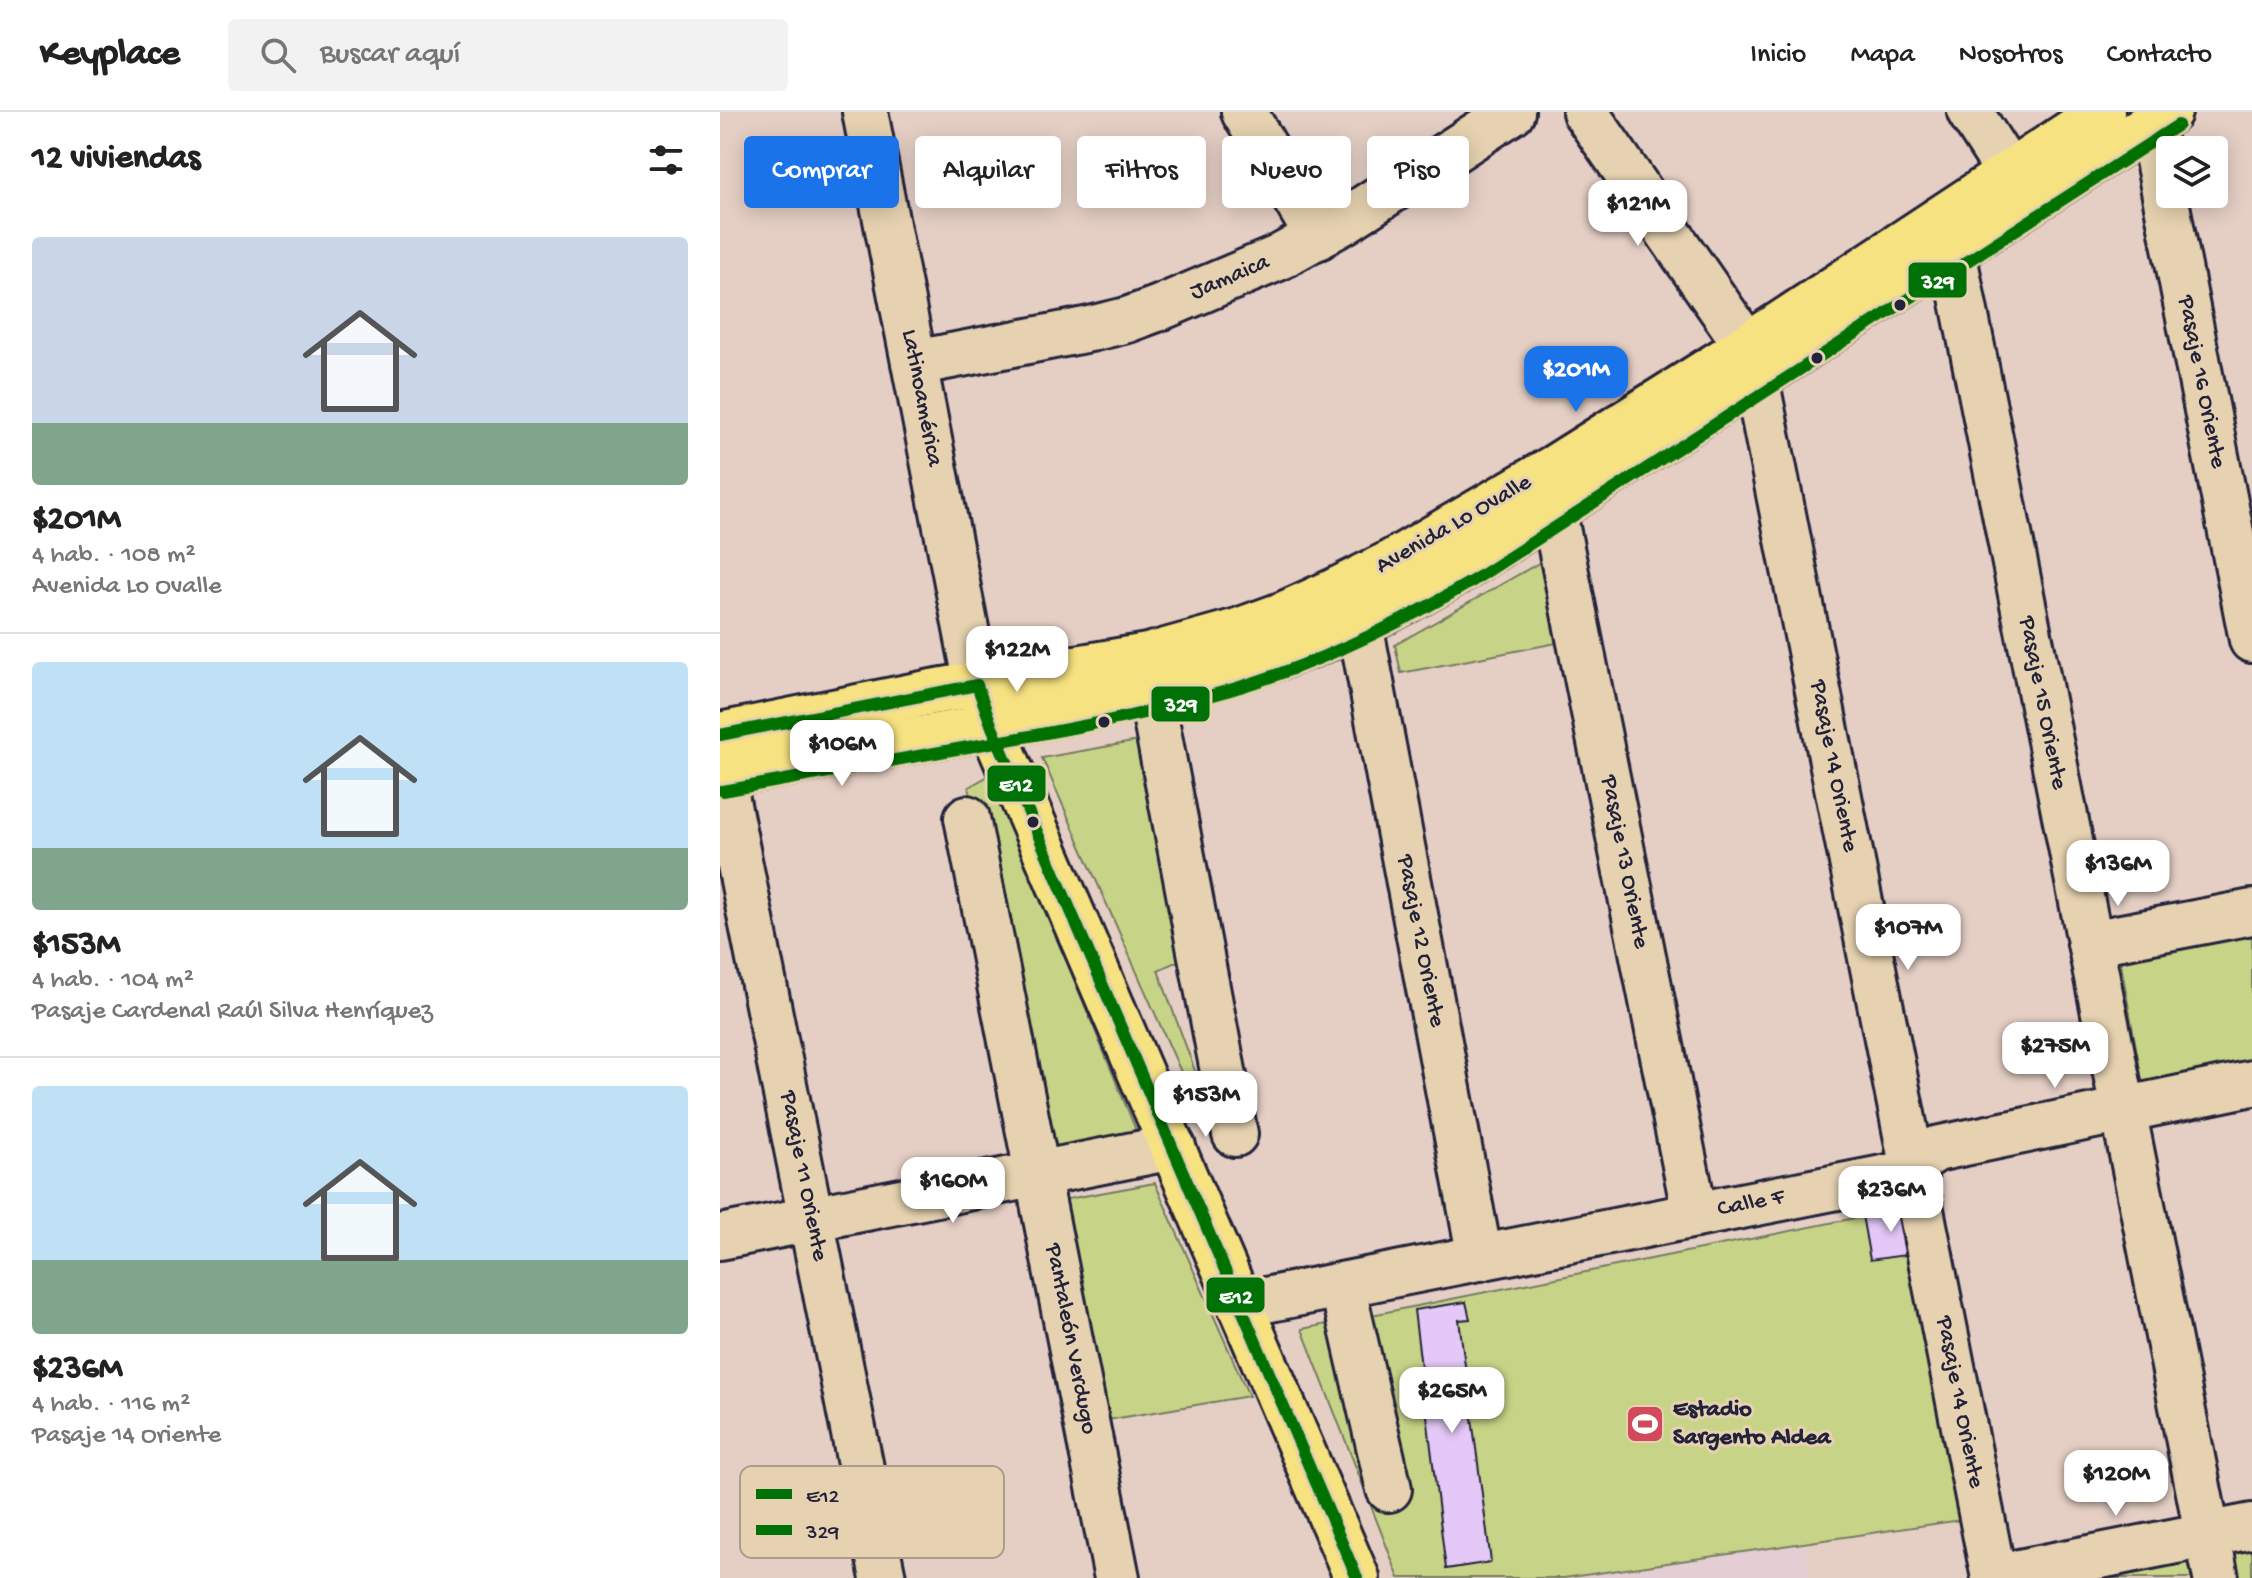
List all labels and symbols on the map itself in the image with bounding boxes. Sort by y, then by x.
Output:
pin: $121M [1582,180,1694,248]
street label: Jamaica [1186,248,1275,308]
line badge: 329 [1907,261,1968,299]
text: 329 [1920,271,1955,297]
street label: Pasaje 16 Oriente [2170,292,2232,471]
unlabelled marker [1892,297,1908,313]
street label: Latinoamérica [894,327,949,470]
pin: $201M [1520,346,1632,414]
unlabelled marker [1809,350,1825,366]
street label: Avenida Lo Ovalle [1371,468,1538,581]
street label: Pasaje 15 Oriente [2011,613,2073,793]
pin: $122M [961,626,1073,694]
street label: Pasaje 14 Oriente [1802,677,1864,855]
line badge: 329 [1150,685,1211,723]
text: 329 [1163,694,1198,720]
unlabelled marker [1096,714,1112,730]
pin: $106M [786,720,898,788]
line badge: E12 [986,764,1047,803]
street label: Pasaje 13 Oriente [1593,772,1655,952]
text: E12 [999,774,1033,800]
unlabelled marker [1025,814,1041,830]
pin: $136M [2062,840,2174,908]
street label: Pasaje 12 Oriente [1389,851,1451,1030]
pin: $107M [1852,904,1964,972]
pin: $275M [1999,1022,2111,1090]
pin: $153M [1150,1071,1262,1139]
street label: Pasaje 11 Oriente [772,1087,834,1264]
pin: $160M [897,1157,1009,1225]
pin: $236M [1835,1166,1947,1234]
street label: Calle F [1715,1183,1788,1225]
street label: Pantaleón Verdugo [1037,1240,1103,1437]
line badge: E12 [1205,1276,1266,1314]
text: E12 [1219,1286,1253,1312]
street label: Pasaje 14 Oriente [1928,1313,1990,1491]
pin: $265M [1396,1367,1508,1435]
place label: Estadio Sargento Aldea [1673,1396,1832,1453]
sports icon: Estadio Sargento Aldea [1624,1403,1666,1445]
pin: $120M [2060,1450,2172,1518]
legend [740,1466,1004,1558]
text: E12 [806,1485,840,1511]
text: 329 [805,1521,839,1547]

